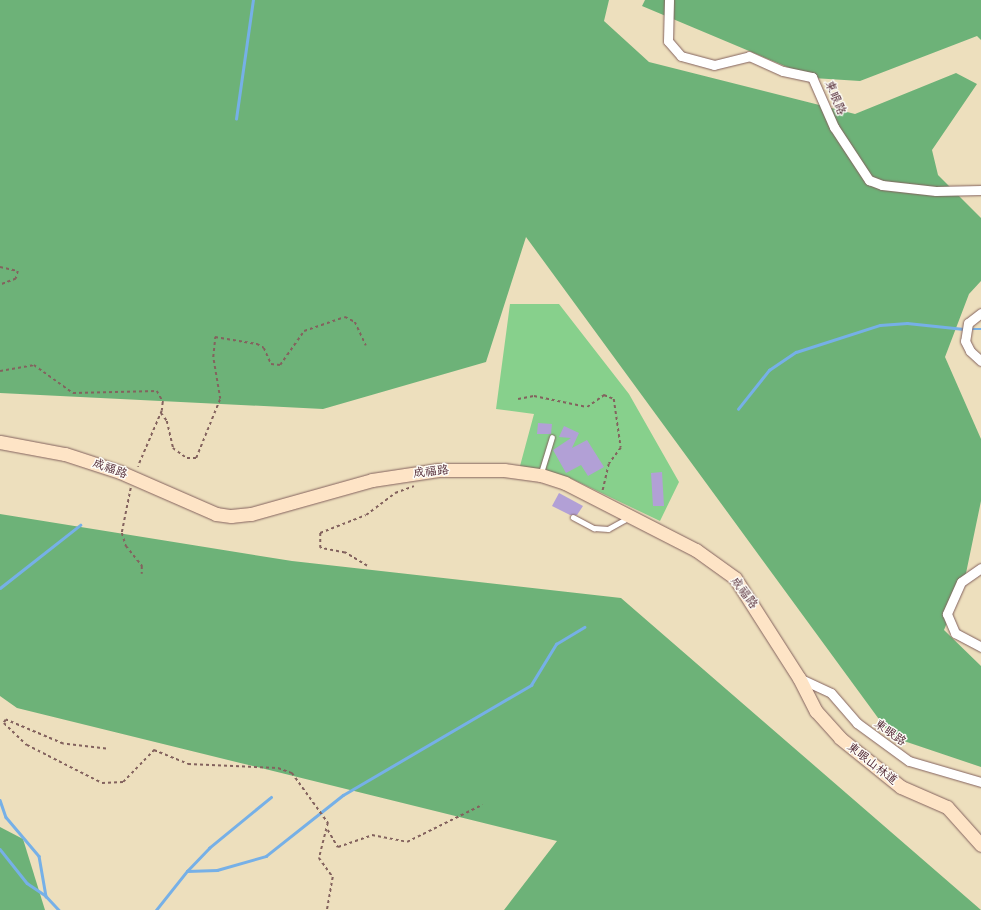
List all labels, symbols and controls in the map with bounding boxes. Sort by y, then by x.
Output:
street label: 東眼路 [821,79,849,117]
street label: 成福路 [91,456,129,482]
street label: 成福路 [412,463,450,481]
street label: 成福路 [727,574,761,612]
street label: 東眼路 [871,717,909,749]
street label: 東眼山林道 [844,740,900,788]

